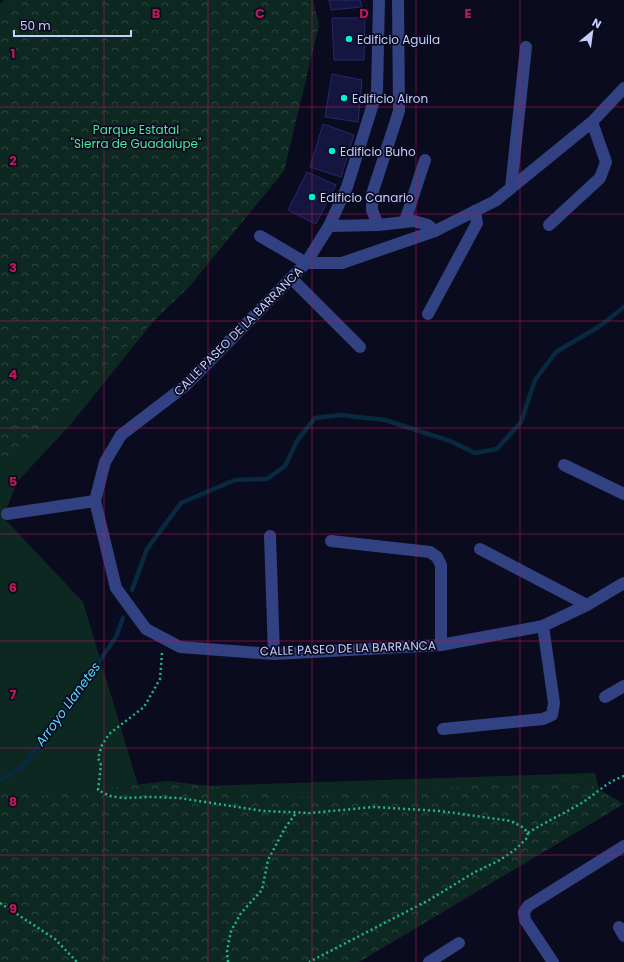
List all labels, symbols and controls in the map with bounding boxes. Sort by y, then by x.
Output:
text: B [152,4,161,23]
text: C [255,4,265,23]
text: D [359,4,369,23]
text: E [464,4,472,23]
scale bar [14,12,131,38]
north arrow [572,12,612,52]
text: N [589,14,604,32]
text: 50 m [20,17,51,34]
place label: Edificio Aguila [357,31,440,48]
marker: Edificio Aguila [344,34,354,44]
text: 1 [11,44,15,63]
place label: Edificio Airon [352,90,428,107]
marker: Edificio Airon [339,93,349,103]
park label: Parque Estatal "Sierra de Guadalupe" [70,121,202,152]
place label: Edificio Buho [340,143,416,160]
marker: Edificio Buho [327,146,337,156]
text: 2 [9,151,17,170]
place label: Edificio Canario [320,189,414,206]
marker: Edificio Canario [307,192,317,202]
text: 3 [9,258,17,277]
street label: CALLE PASEO DE LA BARRANCA [170,263,306,399]
text: 4 [9,365,18,384]
text: 5 [9,472,17,491]
text: 6 [9,578,17,597]
street label: CALLE PASEO DE LA BARRANCA [260,636,436,660]
water label: Arroyo Llanetes [30,658,105,751]
text: 7 [10,685,17,704]
text: 8 [9,792,17,811]
text: 9 [9,899,17,918]

